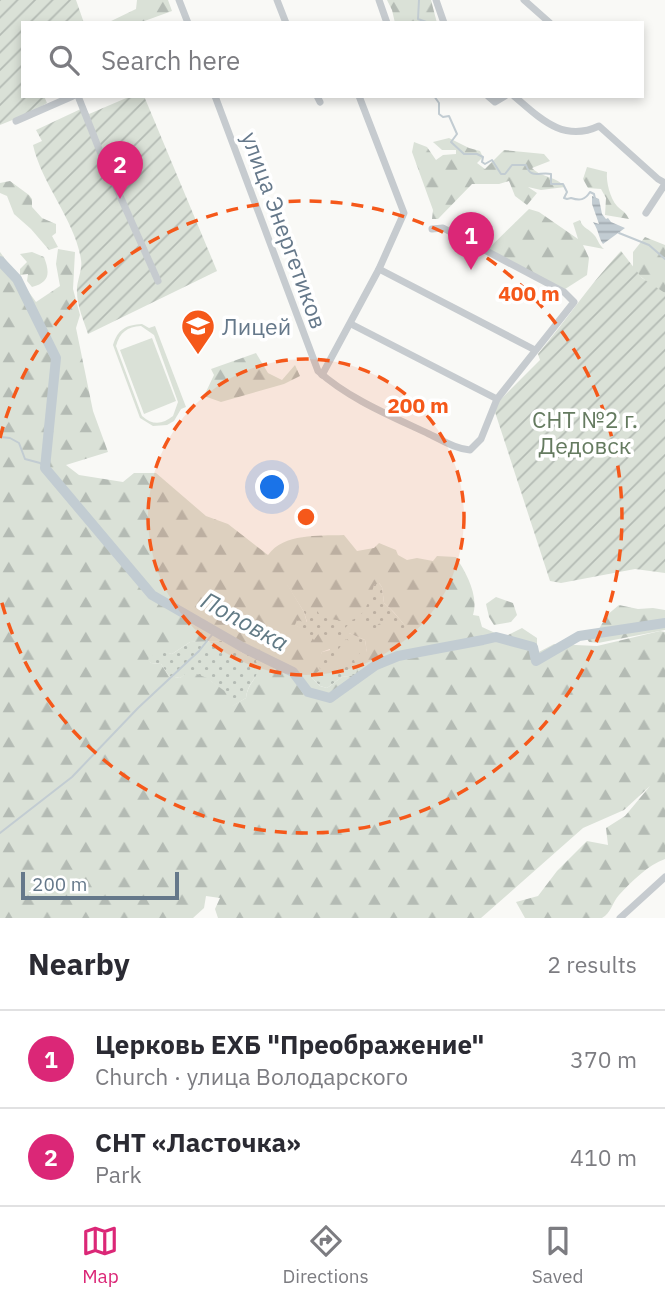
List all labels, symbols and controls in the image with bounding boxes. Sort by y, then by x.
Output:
search box [21,21,644,98]
icon: search [45,41,83,79]
text: Search here [101,43,240,77]
street label: улица Энергетиков [235,127,335,333]
pin: 2 [97,141,143,199]
pin: 1 [448,212,494,270]
text: 400 m [498,279,560,307]
school or university icon: Лицей [179,307,217,356]
place label: Лицей [222,311,291,341]
text: 200 m [387,391,449,419]
park label: СНТ №2 г. Дедовск [532,404,638,460]
your location [255,470,289,504]
centre of rings [294,505,318,529]
water label: Поповка [196,584,294,658]
scale bar [21,869,178,901]
text: 200 m [32,872,87,896]
text: Nearby [28,944,130,983]
text: 2 results [547,949,637,979]
text: Церковь ЕХБ "Преображение" [95,1027,484,1061]
text: 1 [44,1044,58,1074]
text: 370 m [570,1044,637,1074]
text: Church · улица Володарского [95,1061,408,1091]
text: СНТ «Ласточка» [95,1125,301,1159]
text: 2 [44,1142,58,1172]
text: 410 m [570,1142,637,1172]
text: Park [95,1159,142,1189]
tab: Map [81,1222,119,1288]
tab: Directions [282,1222,369,1288]
tab: Saved [532,1222,584,1288]

